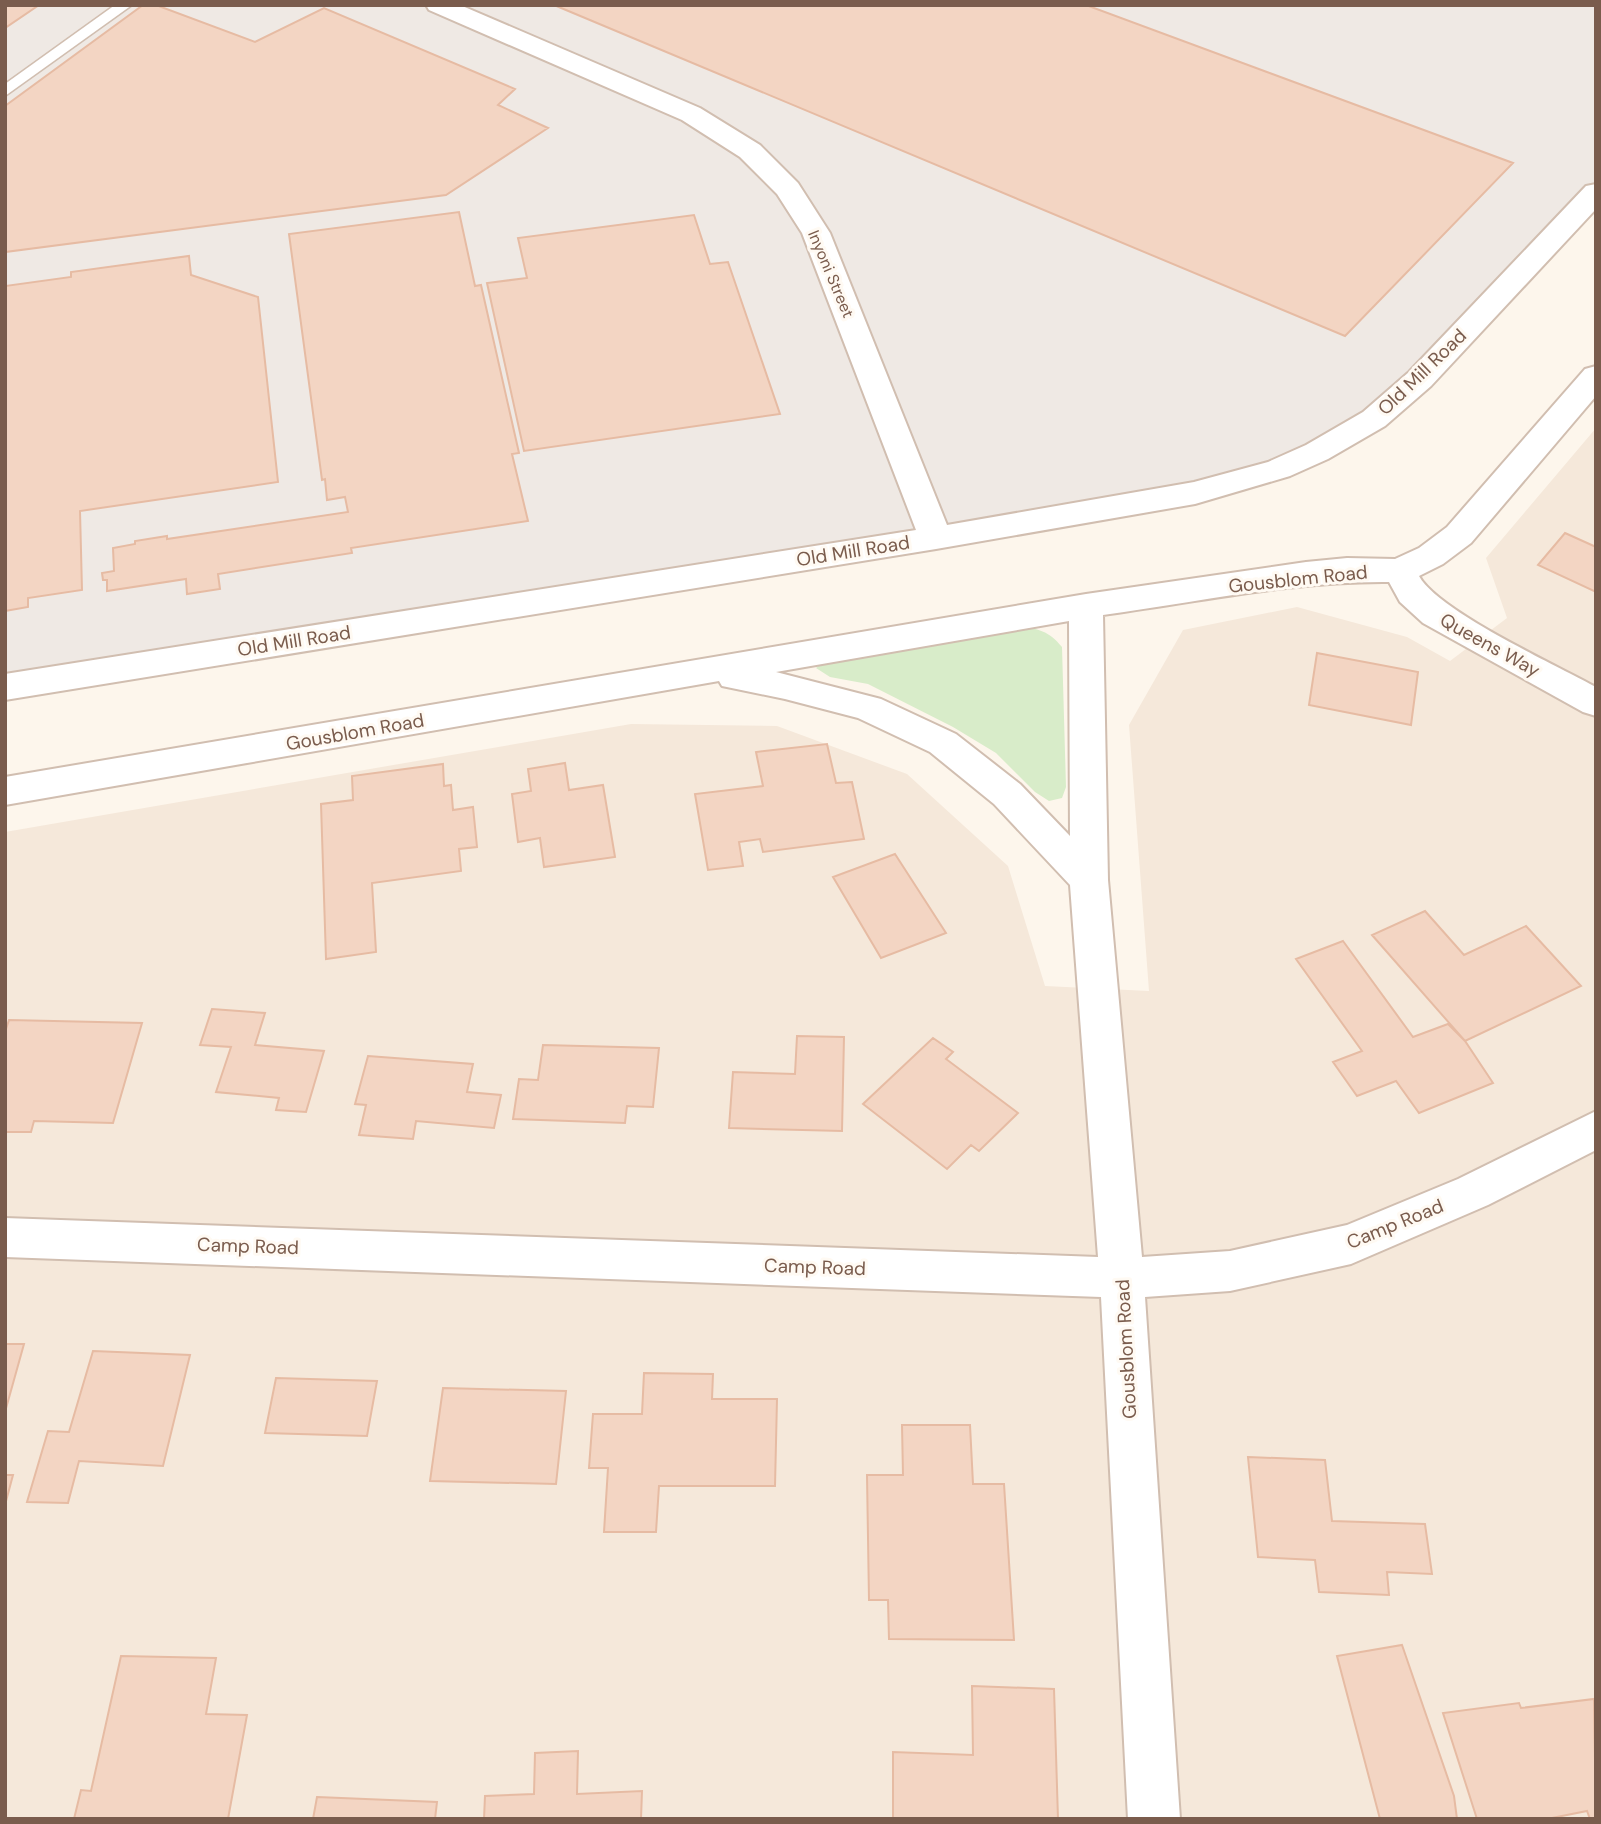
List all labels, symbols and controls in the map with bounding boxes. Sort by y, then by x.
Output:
street label: Inyoni Street [803,227,859,321]
street label: Old Mill Road [1372,323,1472,421]
street label: Old Mill Road [795,530,911,572]
street label: Gousblom Road [1227,559,1369,599]
street label: Queens Way [1436,607,1545,683]
street label: Old Mill Road [236,620,352,662]
street label: Gousblom Road [284,708,426,756]
street label: Camp Road [1343,1193,1447,1255]
street label: Camp Road [197,1232,299,1260]
street label: Camp Road [764,1253,866,1281]
street label: Gousblom Road [1110,1279,1142,1419]

